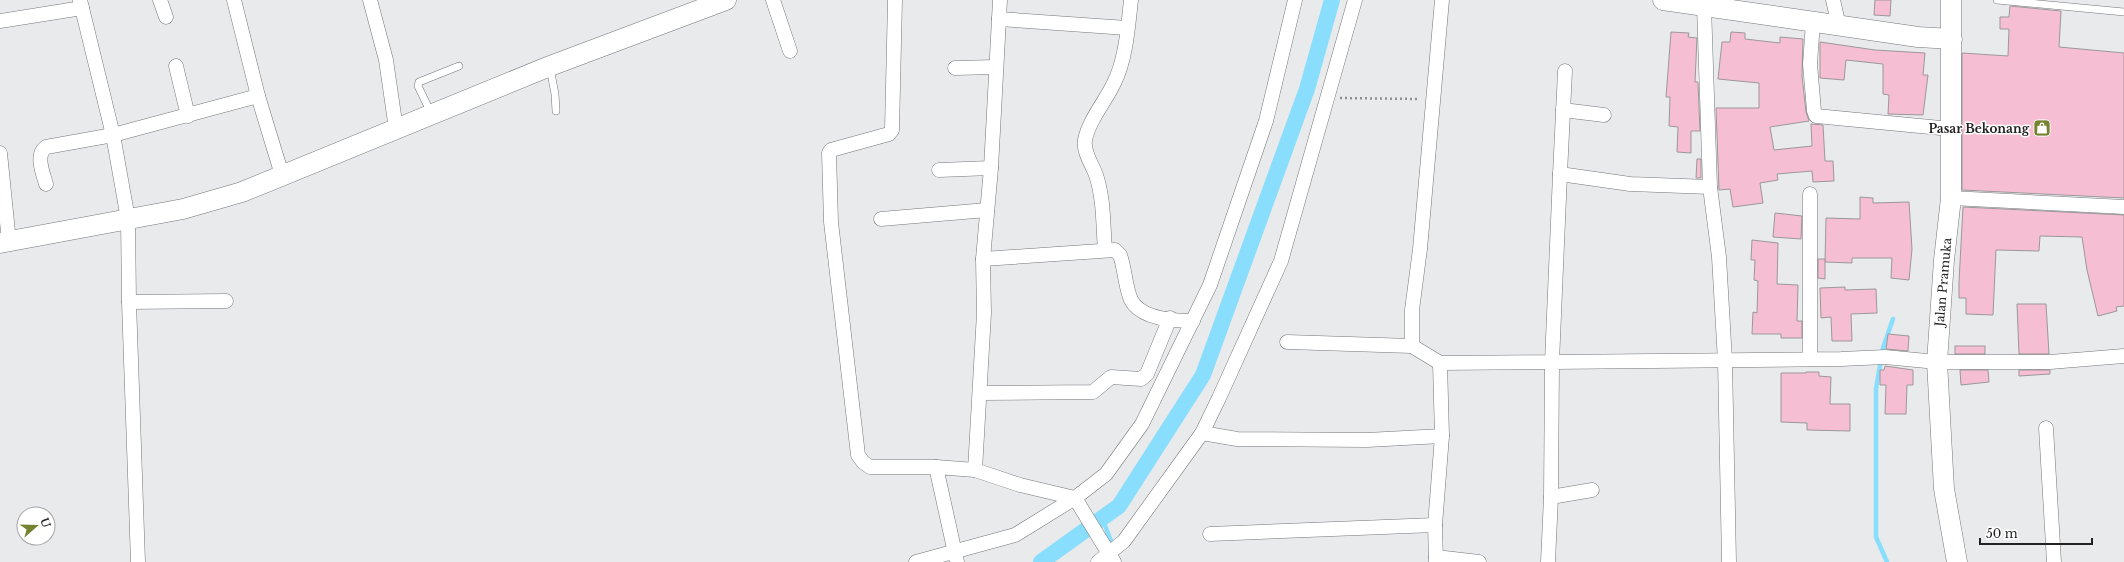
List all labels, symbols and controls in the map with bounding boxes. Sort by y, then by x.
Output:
shop icon: Pasar Bekonang [2032,118,2052,138]
place label: Pasar Bekonang [1928,121,2030,136]
street label: Jalan Pramuka [1931,237,1954,329]
north arrow [16,506,56,546]
text: U [37,516,54,530]
scale bar [1980,520,2092,546]
text: 50 m [1986,526,2018,541]

